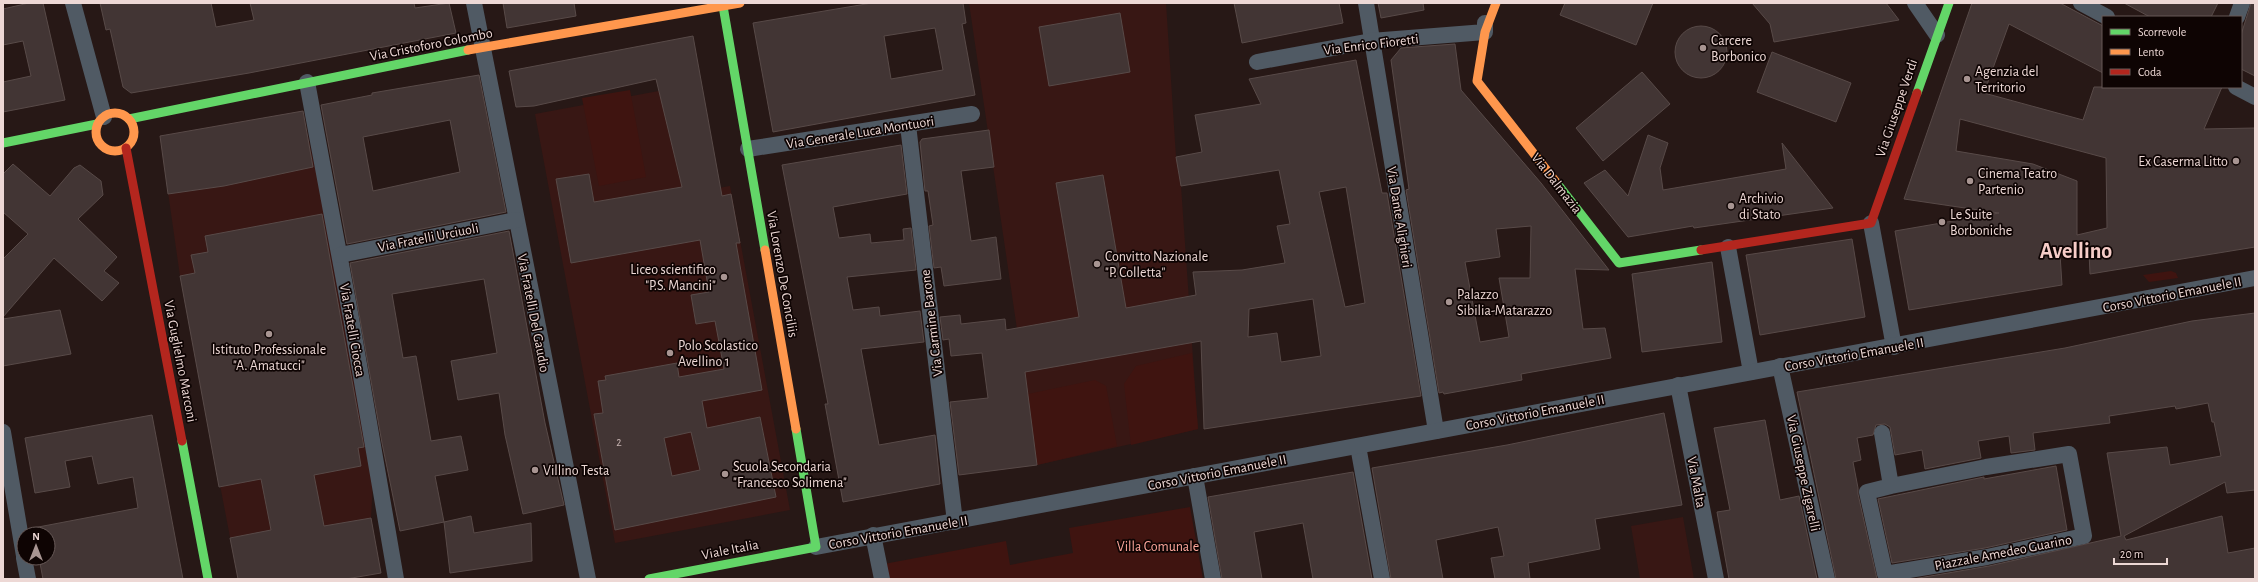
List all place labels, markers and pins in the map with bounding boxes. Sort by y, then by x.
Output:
place label: Carcere Borbonico [1711,34,1767,64]
marker: Carcere Borbonico [1698,43,1708,53]
place label: Agenzia del Territorio [1975,65,2039,95]
marker: Agenzia del Territorio [1962,74,1972,84]
place label: Ex Caserma Litto [2138,155,2228,169]
marker: Ex Caserma Litto [2231,156,2241,166]
place label: Cinema Teatro Partenio [1978,167,2057,197]
marker: Cinema Teatro Partenio [1965,176,1975,186]
place label: Archivio di Stato [1739,192,1784,222]
marker: Archivio di Stato [1726,201,1736,211]
place label: Le Suite Borboniche [1950,208,2012,238]
marker: Le Suite Borboniche [1937,217,1947,227]
place label: Convitto Nazionale "P. Colletta" [1105,250,1208,280]
marker: Convitto Nazionale "P. Colletta" [1092,259,1102,269]
place label: Liceo scientifico "P.S. Mancini" [630,263,716,293]
marker: Liceo scientifico "P.S. Mancini" [719,272,729,282]
place label: Palazzo Sibilia-Matarazzo [1457,288,1552,318]
marker: Palazzo Sibilia-Matarazzo [1444,297,1454,307]
marker: Istituto Professionale "A. Amatucci" [264,329,274,339]
place label: Polo Scolastico Avellino 1 [678,339,758,369]
place label: Istituto Professionale "A. Amatucci" [212,343,326,373]
marker: Polo Scolastico Avellino 1 [665,348,675,358]
place label: Scuola Secondaria "Francesco Solimena" [733,460,847,490]
place label: Villino Testa [543,464,610,478]
marker: Villino Testa [530,465,540,475]
marker: Scuola Secondaria "Francesco Solimena" [720,469,730,479]

